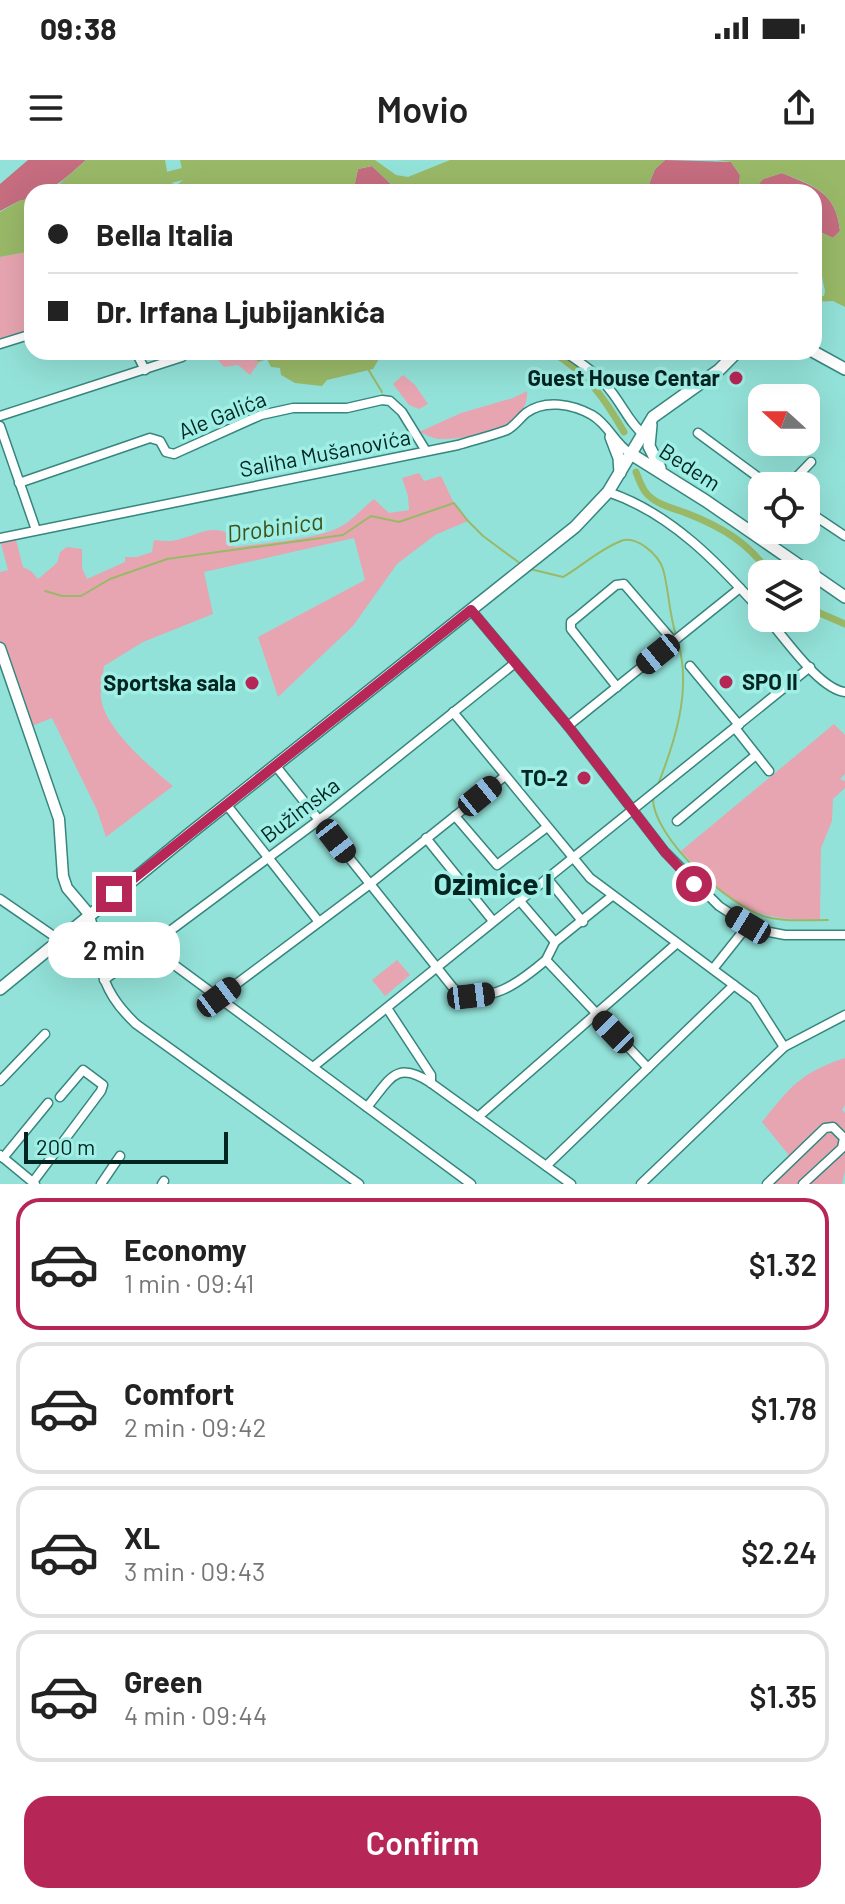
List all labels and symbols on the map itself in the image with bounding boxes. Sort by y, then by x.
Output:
place label: Guest House Centar [528,364,721,390]
marker: Guest House Centar [727,369,745,387]
north arrow [748,384,820,456]
street label: Ale Galića [174,385,269,443]
street label: Saliha Mušanovića [237,423,413,481]
street label: Bedem [655,437,726,495]
water label: Drobinica [225,505,325,548]
car [632,630,684,678]
place label: SPO II [742,668,798,694]
place label: Sportska sala [103,669,236,695]
marker: SPO II [717,673,735,691]
marker: Sportska sala [243,674,261,692]
place label: TO-2 [521,764,568,790]
marker: TO-2 [575,769,593,787]
street label: Bužimska [255,771,344,847]
car [454,772,506,820]
car [312,815,360,867]
district label: Ozimice I [434,865,552,901]
route start [676,866,712,902]
route end [96,876,132,912]
car [721,902,775,948]
callout: 2 min [48,922,180,978]
car [193,973,245,1021]
car [446,981,496,1011]
car [588,1006,638,1058]
scale bar [24,1128,228,1164]

